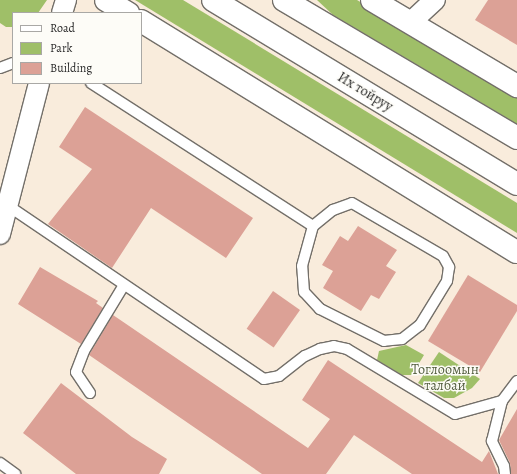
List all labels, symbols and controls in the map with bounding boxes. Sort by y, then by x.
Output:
legend [12,12,142,84]
text: Road [50,20,75,36]
text: Park [50,40,73,56]
text: Building [50,60,92,76]
street label: Их тойруу [334,69,396,115]
park label: Тоглоомын талбай [411,362,479,394]

